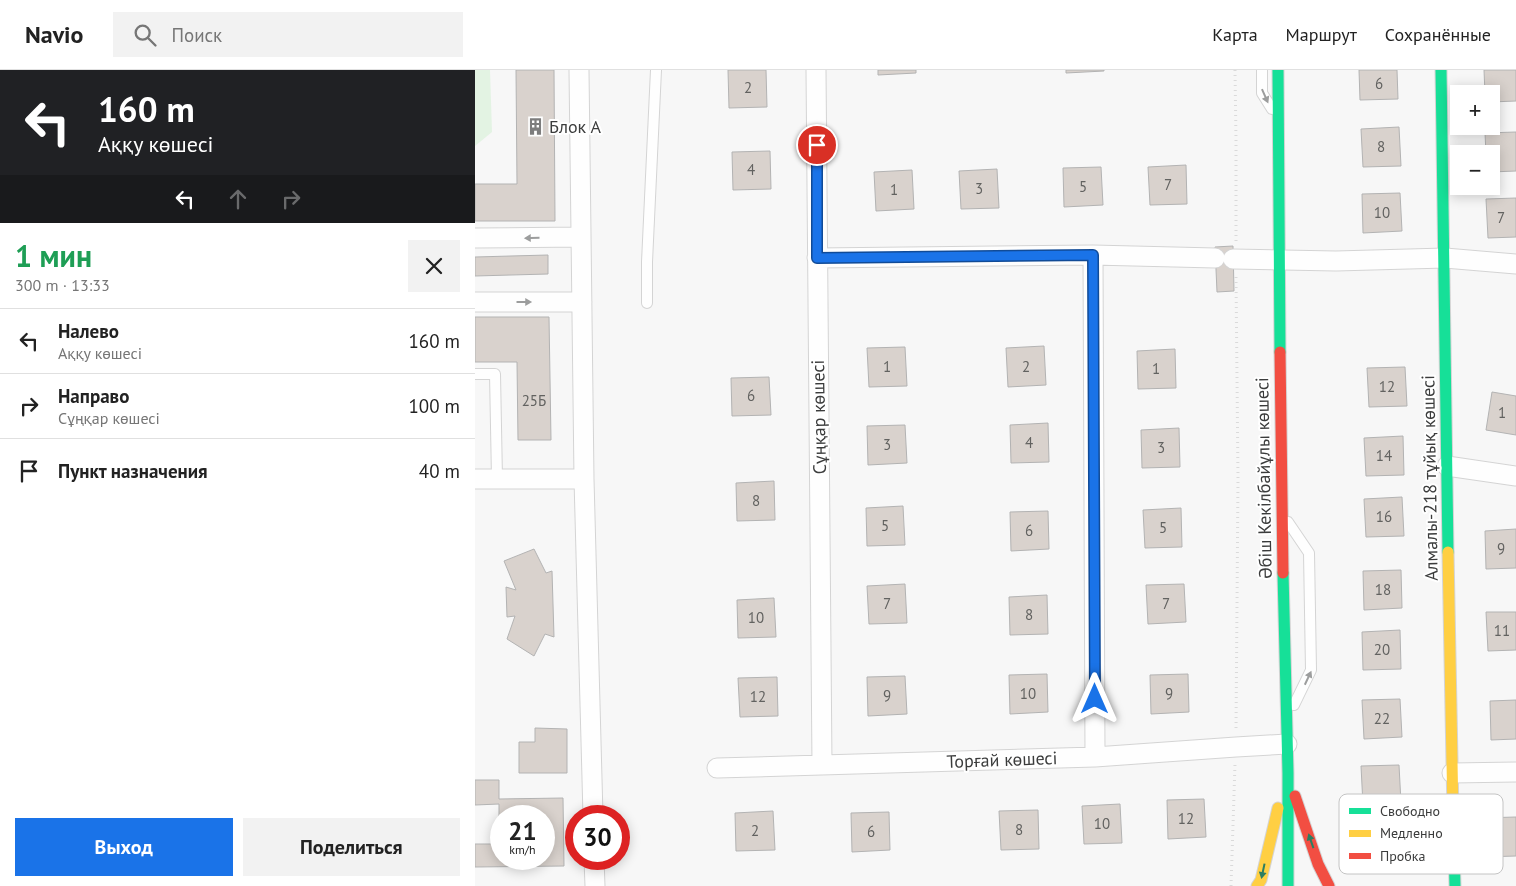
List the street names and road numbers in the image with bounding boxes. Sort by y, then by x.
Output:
street label: Сұңқар көшесі [806,360,831,474]
street label: Алмалы-218 тұйық көшесі [1416,375,1443,581]
street label: Әбіш Кекілбайұлы көшесі [1250,377,1277,579]
street label: Торғай көшесі [946,746,1058,773]

